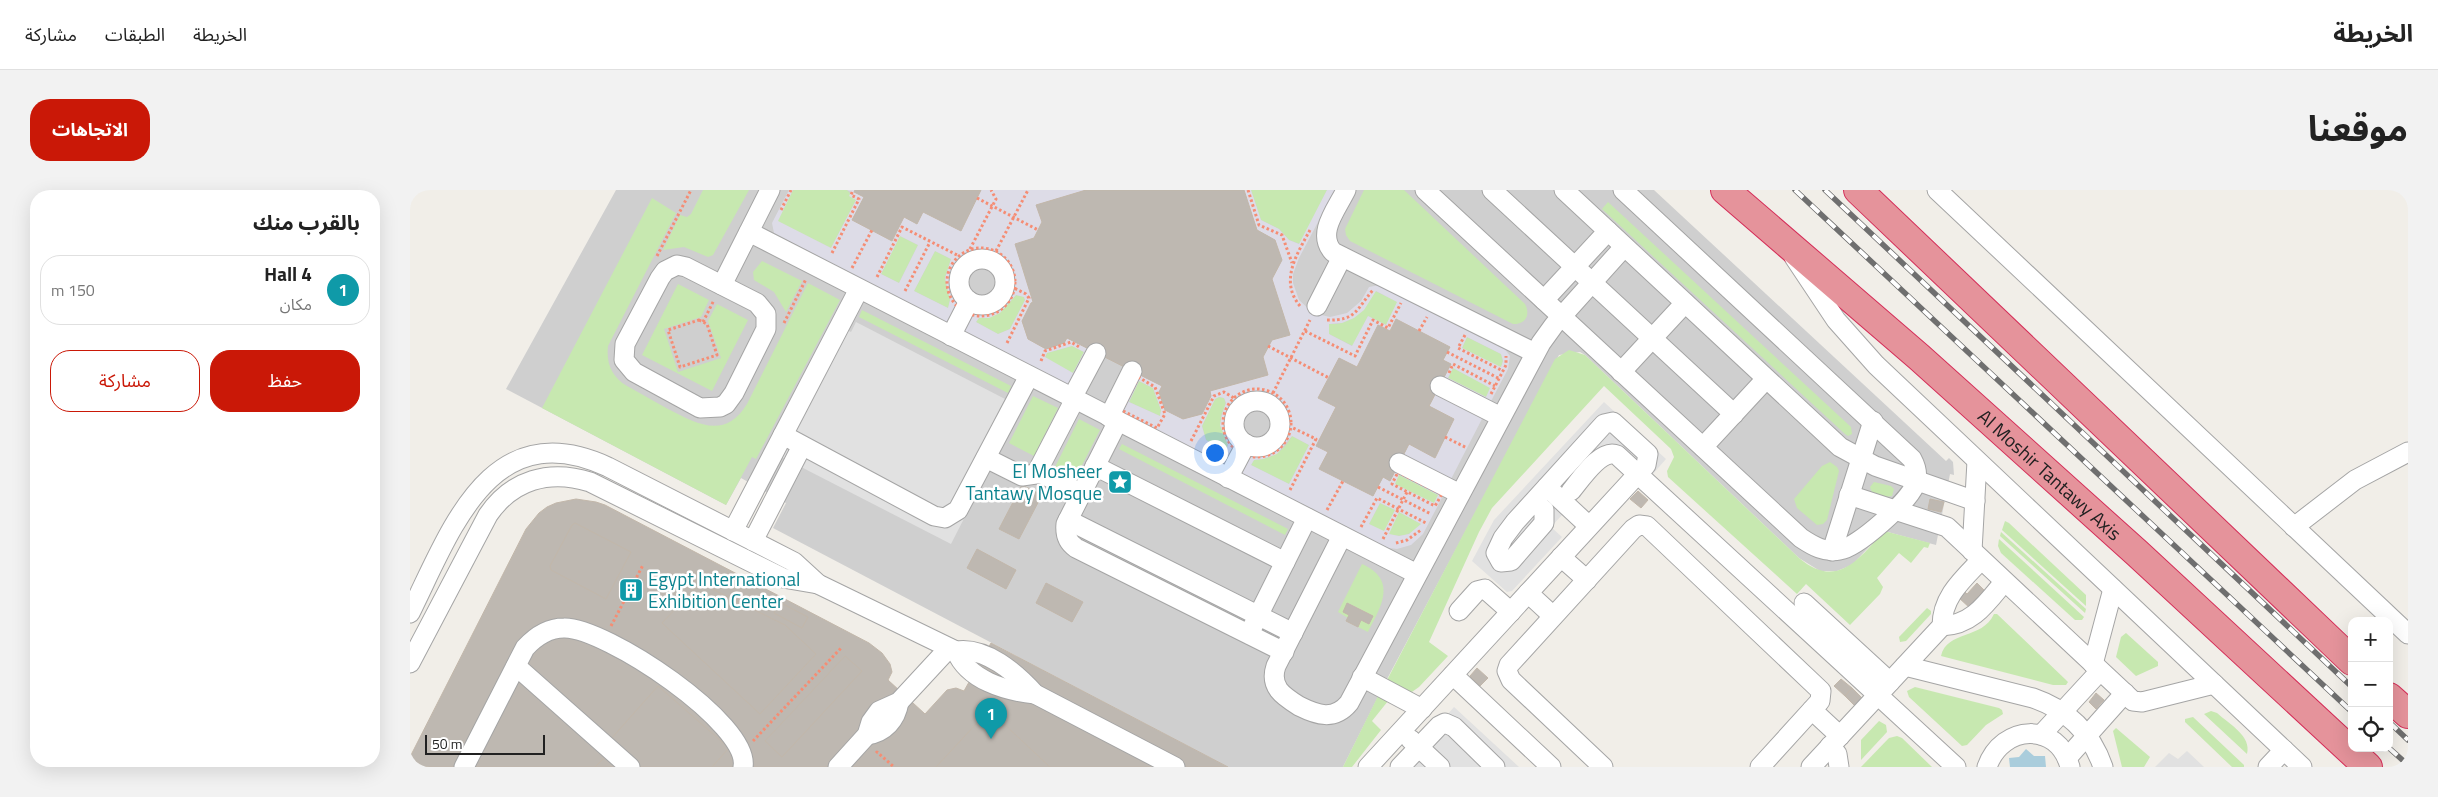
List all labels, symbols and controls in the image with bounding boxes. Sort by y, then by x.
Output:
text: الخريطة [2333,15,2413,51]
text: مشاركة [25,21,77,48]
text: الطبقات [105,21,165,48]
text: الخريطة [193,21,247,48]
button: الاتجاهات [30,99,150,161]
text: موقعنا [2308,101,2408,155]
text: بالقرب منك [253,206,360,238]
text: Hall 4 [264,259,312,288]
text: 150 m [51,278,95,302]
text: 1 [339,278,347,302]
text: مكان [280,292,312,316]
button: مشاركة [50,350,200,412]
button: حفظ [210,350,360,412]
street label: Al Moshir Tantawy Axis [1972,402,2129,547]
your location [1202,440,1228,466]
place label: El Mosheer Tantawy Mosque [966,456,1102,507]
place icon: El Mosheer Tantawy Mosque [1107,469,1133,495]
place label: Egypt International Exhibition Center [648,564,800,615]
building icon: Egypt International Exhibition Center [618,577,644,603]
map controls [2348,617,2393,752]
button: + [2348,617,2393,662]
button: − [2348,662,2393,707]
pin: 1 [975,698,1007,739]
button: locate [2348,707,2393,752]
scale bar [425,732,545,755]
text: 50 m [432,733,462,754]

